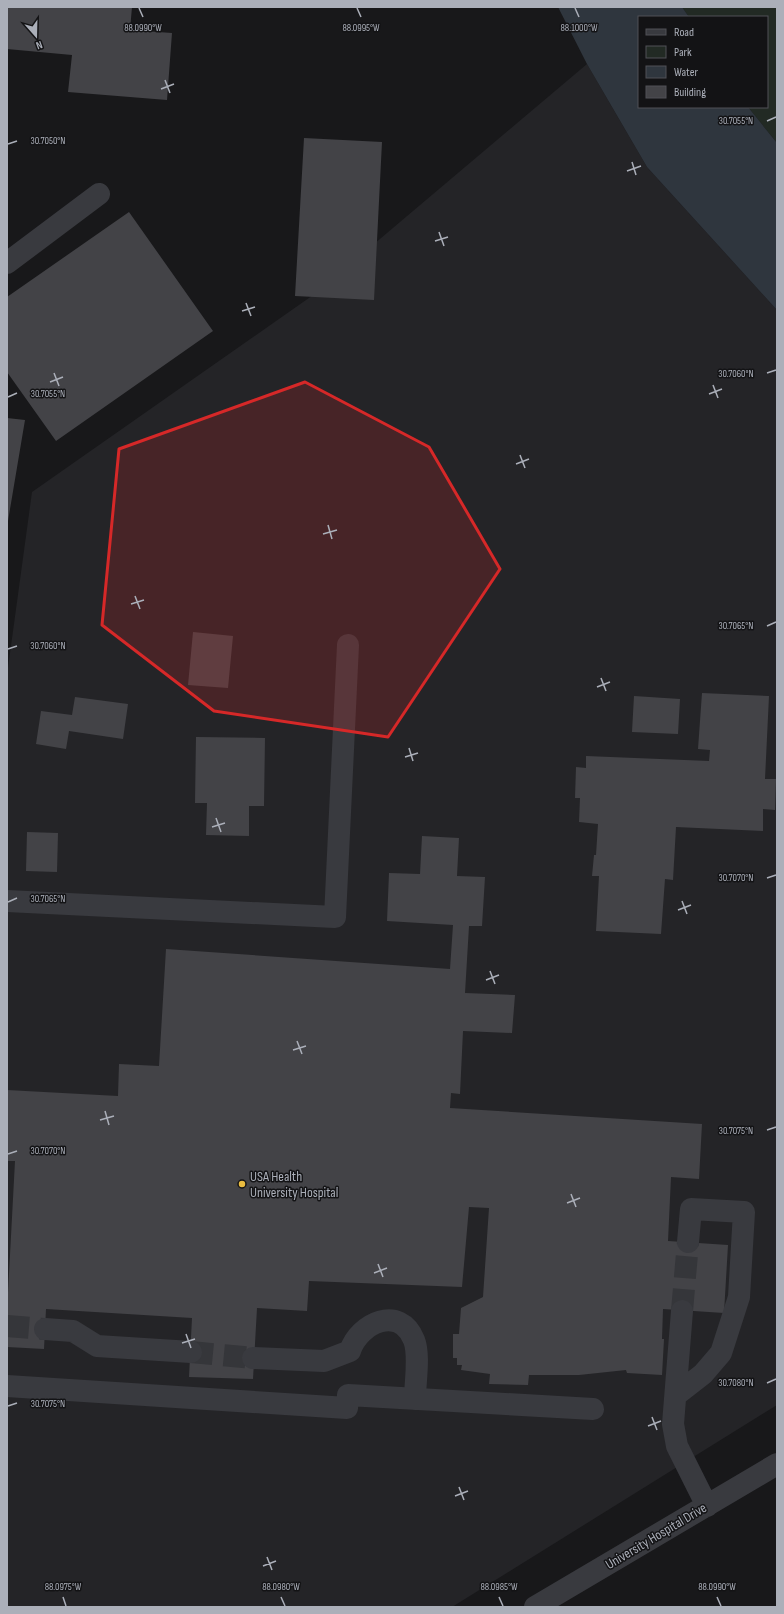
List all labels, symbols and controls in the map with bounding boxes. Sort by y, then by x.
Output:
north arrow [16,16,56,56]
legend [638,16,768,108]
text: 88.0990°W [124,22,162,34]
text: 88.0995°W [342,22,380,34]
text: 88.1000°W [560,22,598,34]
text: Road [674,25,694,40]
text: N [34,38,44,52]
text: Park [674,45,692,60]
text: Water [674,65,698,80]
text: Building [674,85,706,100]
text: 30.7055°N [719,115,753,127]
text: 30.7050°N [31,135,65,147]
text: 30.7060°N [718,368,754,380]
text: 30.7055°N [31,388,65,400]
text: 30.7065°N [719,620,753,632]
text: 30.7060°N [30,640,66,652]
text: 30.7070°N [719,872,753,884]
text: 30.7065°N [31,893,65,905]
text: 30.7075°N [719,1125,753,1137]
text: 30.7070°N [31,1145,65,1157]
place label: USA Health University Hospital [250,1168,338,1201]
marker: USA Health University Hospital [237,1179,247,1189]
text: 30.7080°N [718,1377,754,1389]
text: 30.7075°N [31,1398,65,1410]
street label: University Hospital Drive [602,1499,710,1573]
text: 88.0975°W [45,1581,82,1593]
text: 88.0980°W [262,1581,300,1593]
text: 88.0985°W [480,1581,518,1593]
text: 88.0990°W [698,1581,736,1593]

